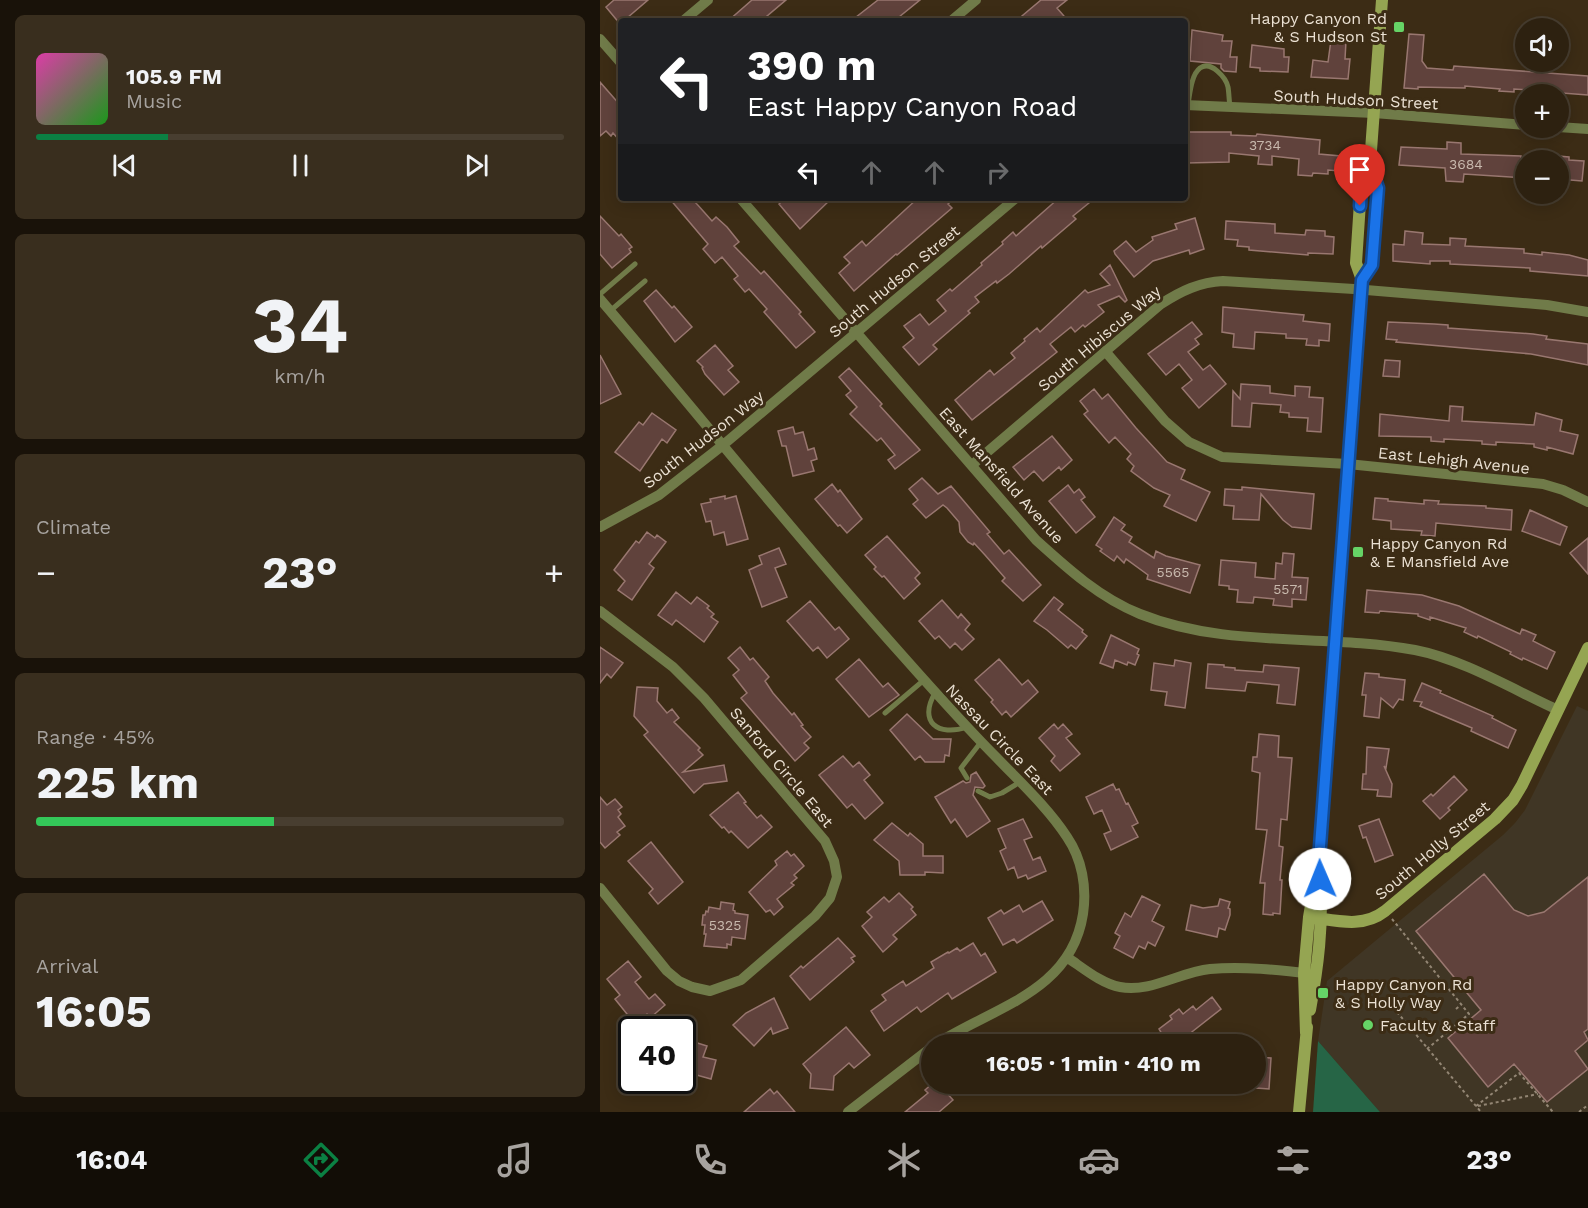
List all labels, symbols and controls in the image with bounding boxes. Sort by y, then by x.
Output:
place label: Happy Canyon Rd & S Hudson St [1250,9,1387,46]
map controls [1515,18,1569,204]
button: sound [1515,18,1569,72]
marker: Happy Canyon Rd & S Hudson St [1392,20,1406,34]
text: 390 m [747,41,876,90]
icon: left [648,42,726,120]
text: 105.9 FM [126,64,222,89]
button: + [1515,84,1569,138]
street label: South Hudson Street [1273,86,1439,113]
text: Music [126,89,182,113]
text: East Happy Canyon Road [747,91,1077,123]
house number: 3734 [1249,137,1281,153]
pin [1334,144,1385,206]
icon: previous [108,149,141,182]
icon: pause [284,149,317,182]
icon: next [460,149,493,182]
button: − [1515,150,1569,204]
icon: arrive [1343,153,1376,186]
icon: left [792,156,825,189]
icon: ahead [855,156,888,189]
icon: ahead [918,156,951,189]
icon: right [981,156,1014,189]
house number: 3684 [1449,156,1483,172]
street label: South Hudson Street [825,221,964,342]
text: 34 [252,279,348,371]
street label: South Hibiscus Way [1034,281,1165,395]
text: km/h [274,364,326,388]
street label: South Hudson Way [639,386,768,492]
street label: East Mansfield Avenue [935,403,1068,547]
street label: East Lehigh Avenue [1377,443,1531,478]
text: Climate [36,515,111,539]
place label: Happy Canyon Rd & E Mansfield Ave [1370,534,1509,571]
marker: Happy Canyon Rd & E Mansfield Ave [1351,545,1365,559]
text: 23° [262,546,338,599]
text: − [36,553,56,592]
text: + [544,553,564,592]
house number: 5565 [1157,564,1189,580]
house number: 5571 [1273,581,1303,597]
street label: Nassau Circle East [942,680,1058,799]
street label: Sanford Circle East [726,703,838,831]
text: Range · 45% [36,725,154,749]
text: 225 km [36,756,199,809]
street label: South Holly Street [1371,797,1494,904]
position arrow [1288,847,1352,911]
house number: 5325 [709,917,741,933]
text: Arrival [36,954,98,978]
place label: Happy Canyon Rd & S Holly Way [1335,975,1472,1012]
text: 16:05 [36,985,152,1038]
marker: Happy Canyon Rd & S Holly Way [1316,986,1330,1000]
speed limit sign: 40 [618,1016,696,1094]
place label: Faculty & Staff [1380,1016,1496,1035]
marker: Faculty & Staff [1361,1018,1375,1032]
text: 16:05 · 1 min · 410 m [986,1051,1201,1076]
icon: directions [300,1139,342,1181]
icon: music [494,1139,536,1181]
icon: phone [689,1139,731,1181]
icon: climate [883,1139,925,1181]
icon: car [1078,1139,1120,1181]
icon: filters [1272,1139,1314,1181]
text: 16:04 [76,1144,147,1176]
text: 23° [1466,1144,1512,1176]

